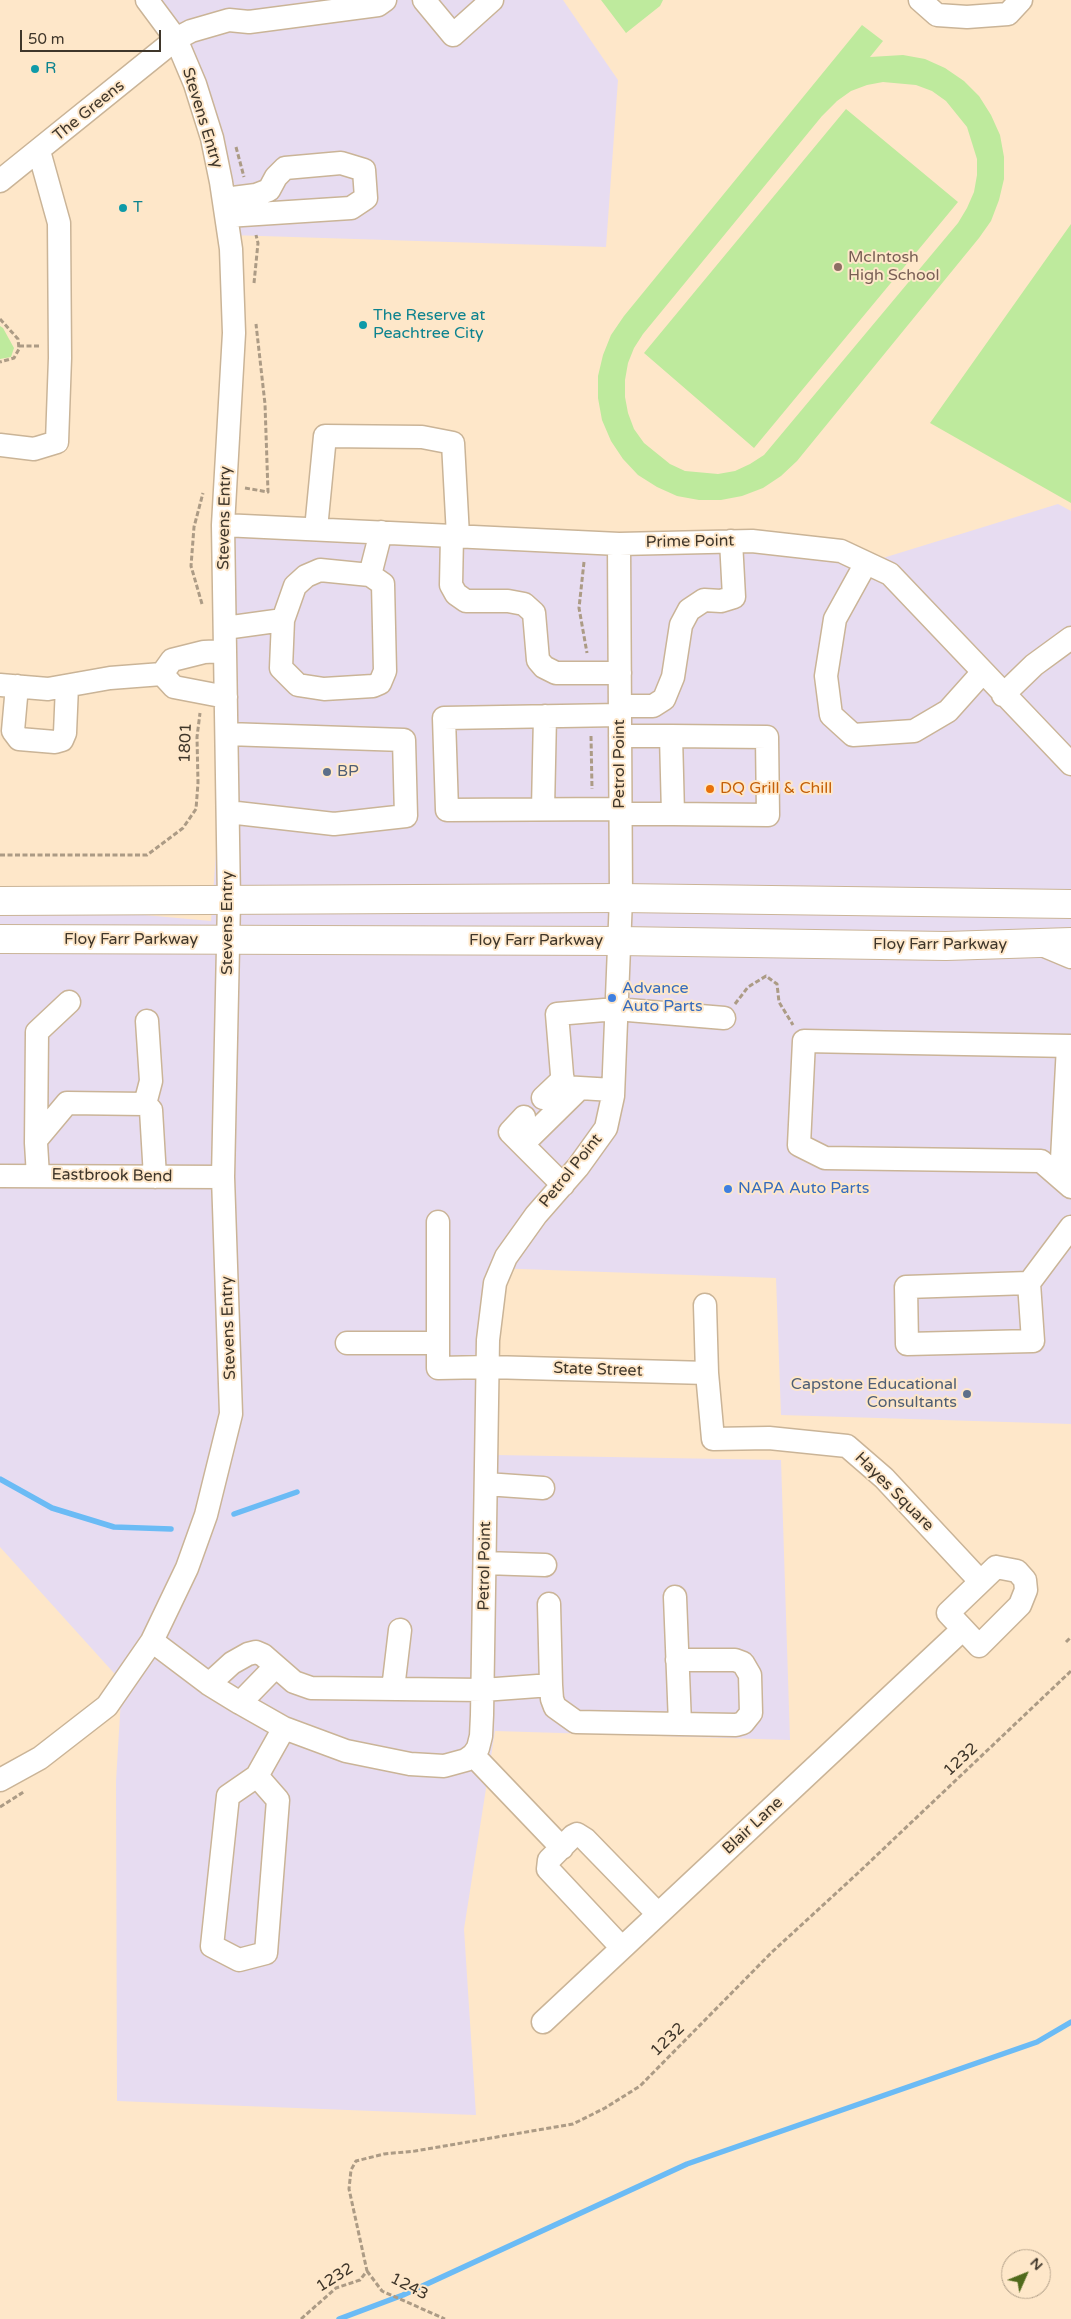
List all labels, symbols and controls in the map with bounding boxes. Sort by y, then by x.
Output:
scale bar [22,20,164,52]
text: 50 m [28,30,65,48]
place label: R [45,59,56,79]
marker: R [29,63,41,75]
street label: Stevens Entry [178,65,226,171]
street label: The Greens [49,76,129,146]
place label: T [133,198,143,218]
marker: T [117,202,129,214]
place label: McIntosh High School [848,248,939,286]
marker: McIntosh High School [832,261,844,273]
place label: The Reserve at Peachtree City [373,306,485,344]
marker: The Reserve at Peachtree City [357,319,369,331]
street label: Stevens Entry [214,466,236,570]
street label: Prime Point [646,532,734,552]
street label: Petrol Point [610,719,630,809]
street label: 1801 [176,723,196,763]
place label: BP [337,762,359,782]
marker: BP [321,766,333,778]
place label: DQ Grill & Chill [720,779,832,799]
marker: DQ Grill & Chill [704,783,716,795]
street label: Stevens Entry [218,871,238,975]
street label: Floy Farr Parkway [64,930,198,950]
street label: Floy Farr Parkway [469,931,603,951]
street label: Floy Farr Parkway [873,935,1007,955]
place label: Advance Auto Parts [622,979,703,1017]
marker: Advance Auto Parts [606,992,618,1004]
street label: Petrol Point [535,1130,607,1212]
street label: Eastbrook Bend [51,1165,173,1187]
place label: NAPA Auto Parts [738,1179,870,1199]
marker: NAPA Auto Parts [722,1183,734,1195]
street label: Stevens Entry [218,1276,240,1380]
street label: State Street [553,1359,643,1381]
place label: Capstone Educational Consultants [791,1375,957,1413]
marker: Capstone Educational Consultants [961,1388,973,1400]
street label: Hayes Square [850,1448,938,1536]
street label: Petrol Point [475,1521,495,1611]
street label: 1232 [940,1739,982,1781]
street label: Blair Lane [719,1793,787,1859]
street label: 1232 [647,2019,689,2061]
north arrow [1001,2249,1051,2299]
text: N [1026,2254,1046,2274]
street label: 1232 [313,2259,357,2297]
street label: 1243 [387,2269,431,2305]

